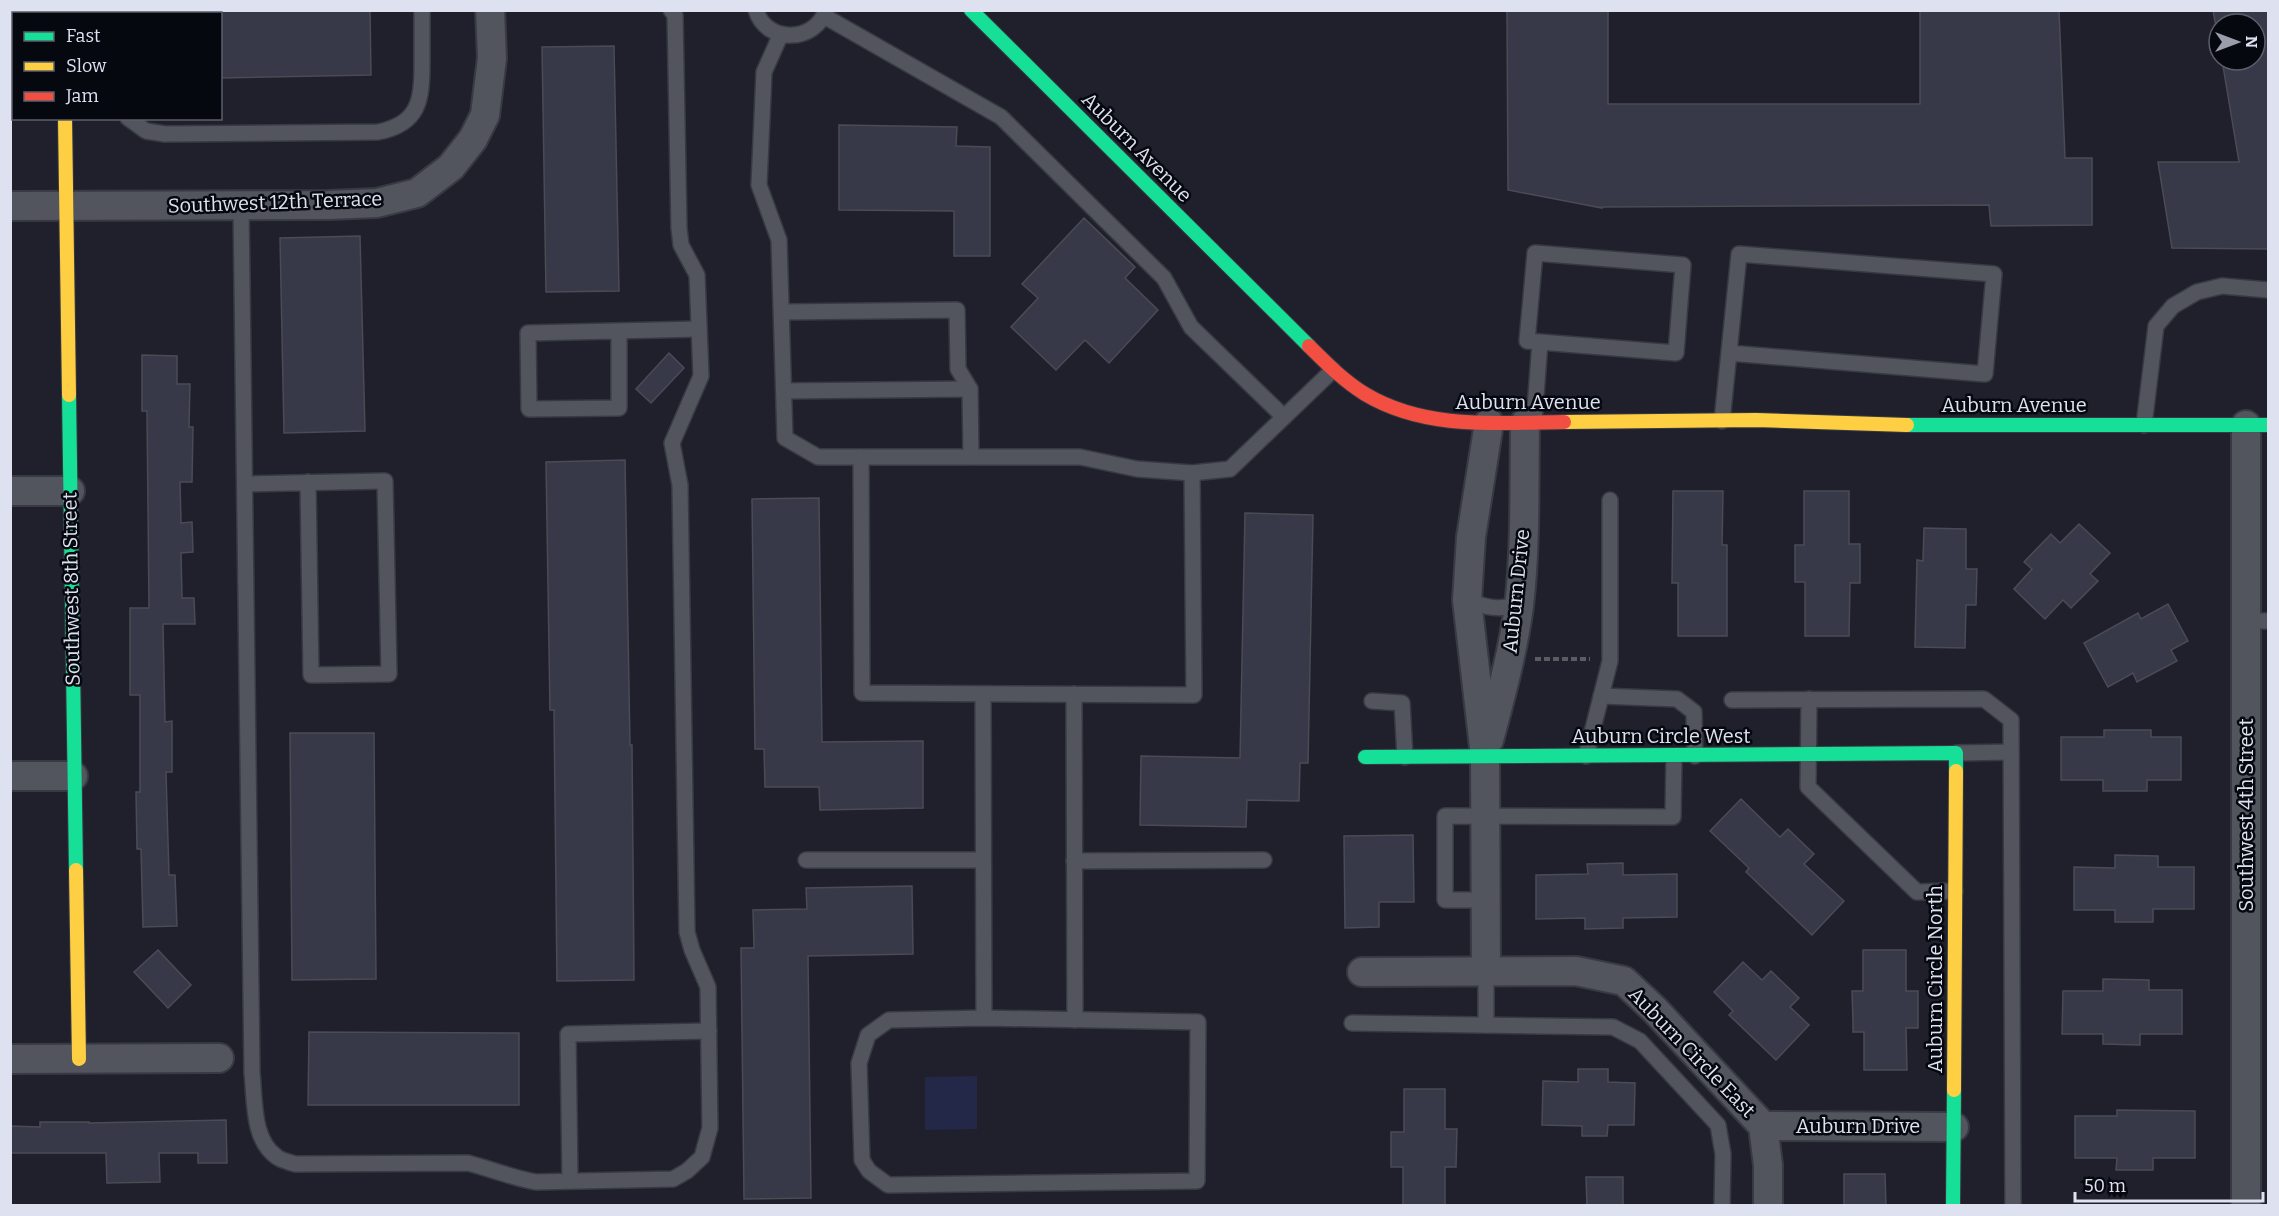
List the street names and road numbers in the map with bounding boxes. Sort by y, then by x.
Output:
street label: Auburn Avenue [1077,87,1197,207]
street label: Southwest 12th Terrace [167,186,383,218]
street label: Auburn Avenue [1455,390,1601,414]
street label: Auburn Avenue [1941,393,2087,417]
street label: Southwest 8th Street [57,492,85,686]
street label: Auburn Drive [1498,528,1534,654]
street label: Southwest 4th Street [2234,718,2258,912]
street label: Auburn Circle West [1571,724,1751,748]
street label: Auburn Circle North [1923,885,1947,1073]
street label: Auburn Circle East [1624,982,1760,1122]
street label: Auburn Drive [1796,1114,1920,1138]

